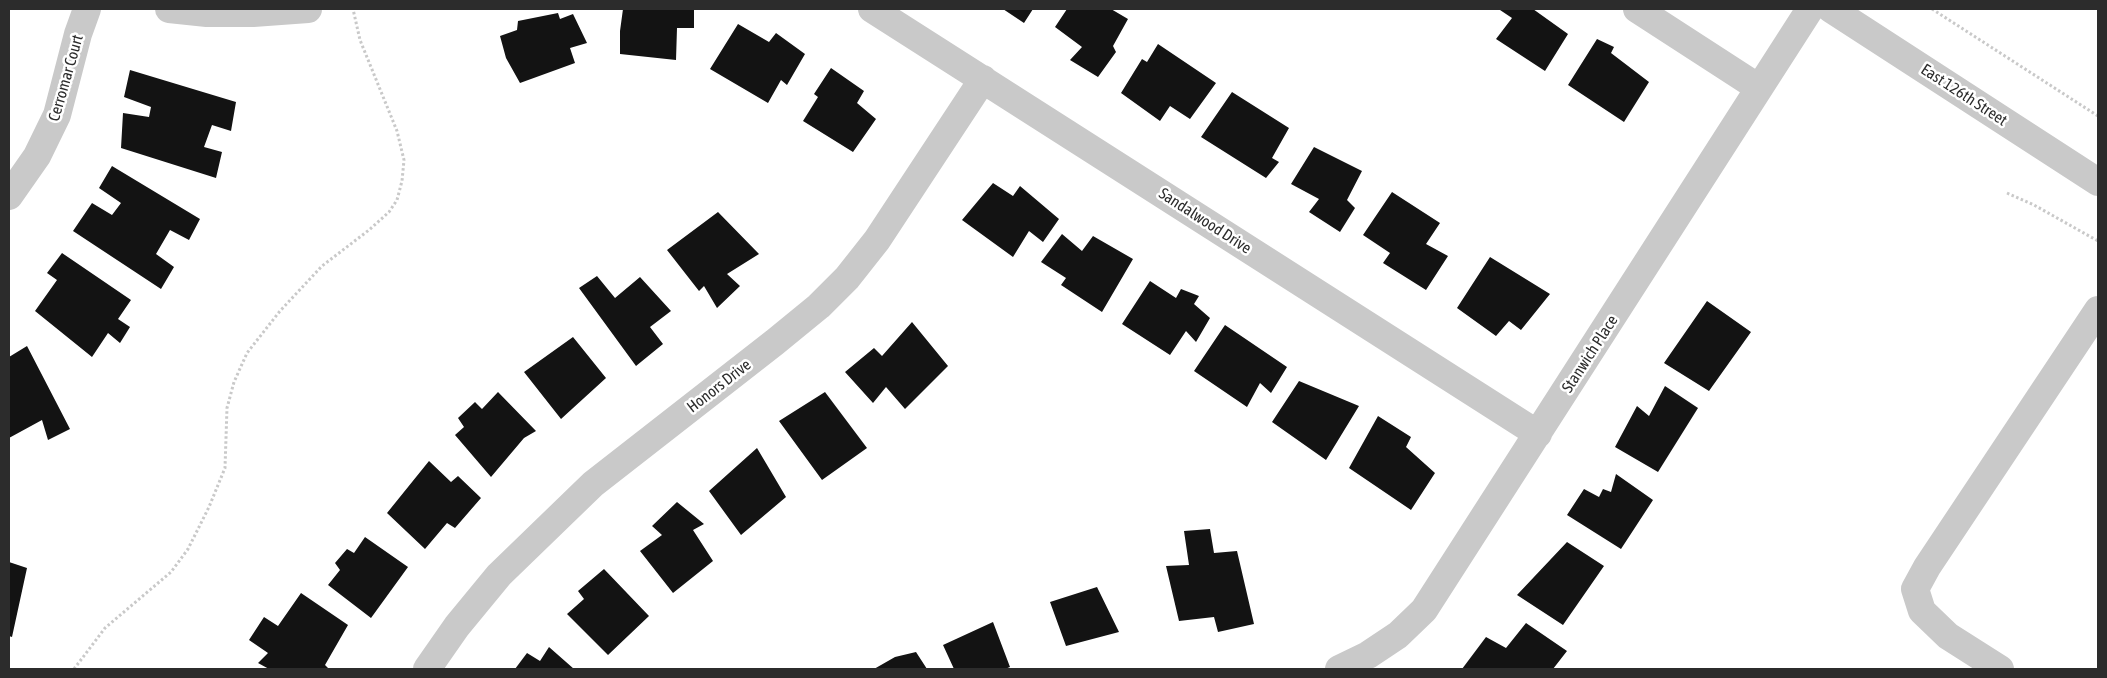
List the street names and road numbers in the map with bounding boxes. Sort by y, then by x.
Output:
street label: Cerromar Court [45,33,87,123]
street label: East 126th Street [1917,60,2011,130]
street label: Sandalwood Drive [1155,184,1255,258]
street label: Stanwich Place [1558,312,1622,396]
street label: Honors Drive [683,355,755,417]

